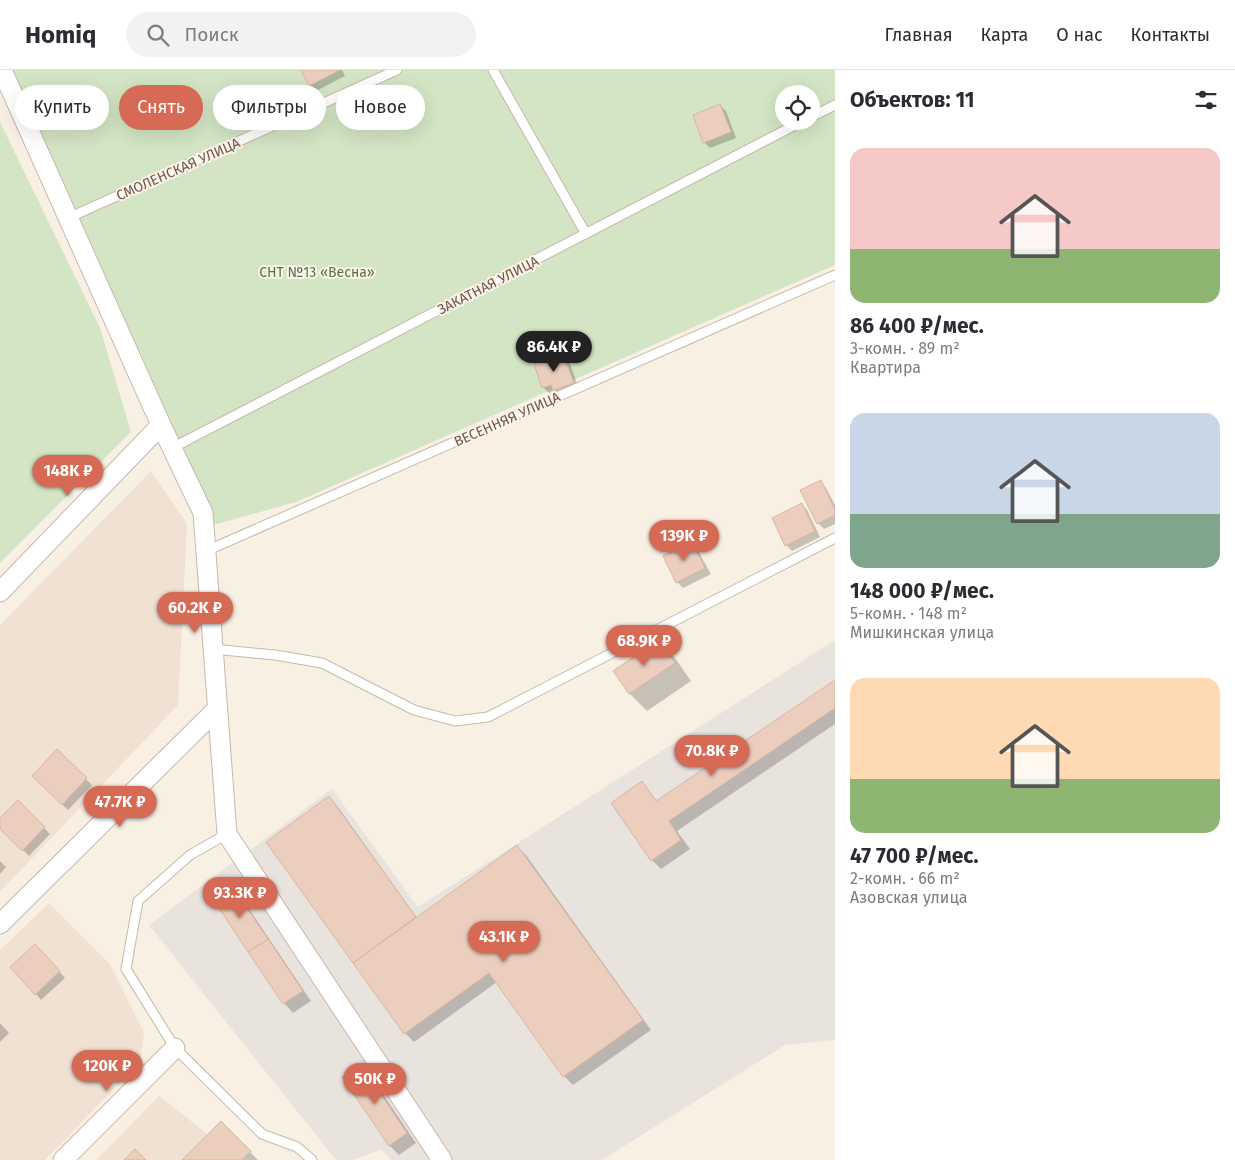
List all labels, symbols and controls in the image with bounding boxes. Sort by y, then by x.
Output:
search box [126,12,476,57]
text: Homiq [25,21,96,49]
icon: search [144,21,172,49]
text: Поиск [184,23,239,46]
text: Главная [885,24,953,46]
text: Карта [981,24,1028,46]
text: О нас [1056,24,1103,46]
text: Контакты [1131,24,1210,46]
chip: Купить [15,85,109,130]
chip: Снять [119,85,203,130]
chip: Фильтры [213,85,326,130]
chip: Новое [336,85,425,130]
map controls [775,85,820,130]
button: locate [775,85,820,130]
icon: filters [1192,86,1220,114]
text: Объектов: 11 [850,87,975,113]
street label: СМОЛЕНСКАЯ УЛИЦА [114,134,243,204]
icon: home [990,181,1080,271]
street label: ЗАКАТНАЯ УЛИЦА [435,253,542,318]
park label: СНТ №13 «Весна» [259,264,375,281]
text: 86 400 ₽/мес. [850,313,984,339]
pin: 86.4K ₽ [508,330,600,373]
text: 86.4K ₽ [527,337,581,356]
text: 3-комн. · 89 m² [850,339,960,358]
text: Квартира [850,358,921,377]
street label: ВЕСЕННЯЯ УЛИЦА [452,388,563,450]
icon: home [990,446,1080,536]
pin: 148K ₽ [27,454,109,497]
text: 148K ₽ [43,461,93,480]
pin: 139K ₽ [643,520,725,562]
text: 139K ₽ [660,526,708,545]
text: 148 000 ₽/мес. [850,578,994,604]
pin: 60.2K ₽ [149,592,241,634]
text: 60.2K ₽ [168,598,222,617]
text: 5-комн. · 148 m² [850,604,967,623]
text: Мишкинская улица [850,623,994,642]
pin: 68.9K ₽ [598,624,690,667]
text: 68.9K ₽ [617,631,671,650]
icon: home [990,711,1080,801]
pin: 70.8K ₽ [666,734,758,777]
text: 70.8K ₽ [685,741,739,760]
pin: 47.7K ₽ [74,786,166,828]
text: 47.7K ₽ [95,792,145,811]
text: 47 700 ₽/мес. [850,843,979,869]
text: 2-комн. · 66 m² [850,869,960,888]
pin: 93.3K ₽ [194,876,286,919]
text: 93.3K ₽ [214,883,266,902]
text: Азовская улица [850,888,967,907]
pin: 43.1K ₽ [458,920,550,963]
text: 43.1K ₽ [479,927,529,946]
pin: 120K ₽ [66,1050,148,1092]
text: 120K ₽ [83,1056,131,1075]
pin: 50K ₽ [340,1062,410,1105]
text: 50K ₽ [354,1069,396,1088]

